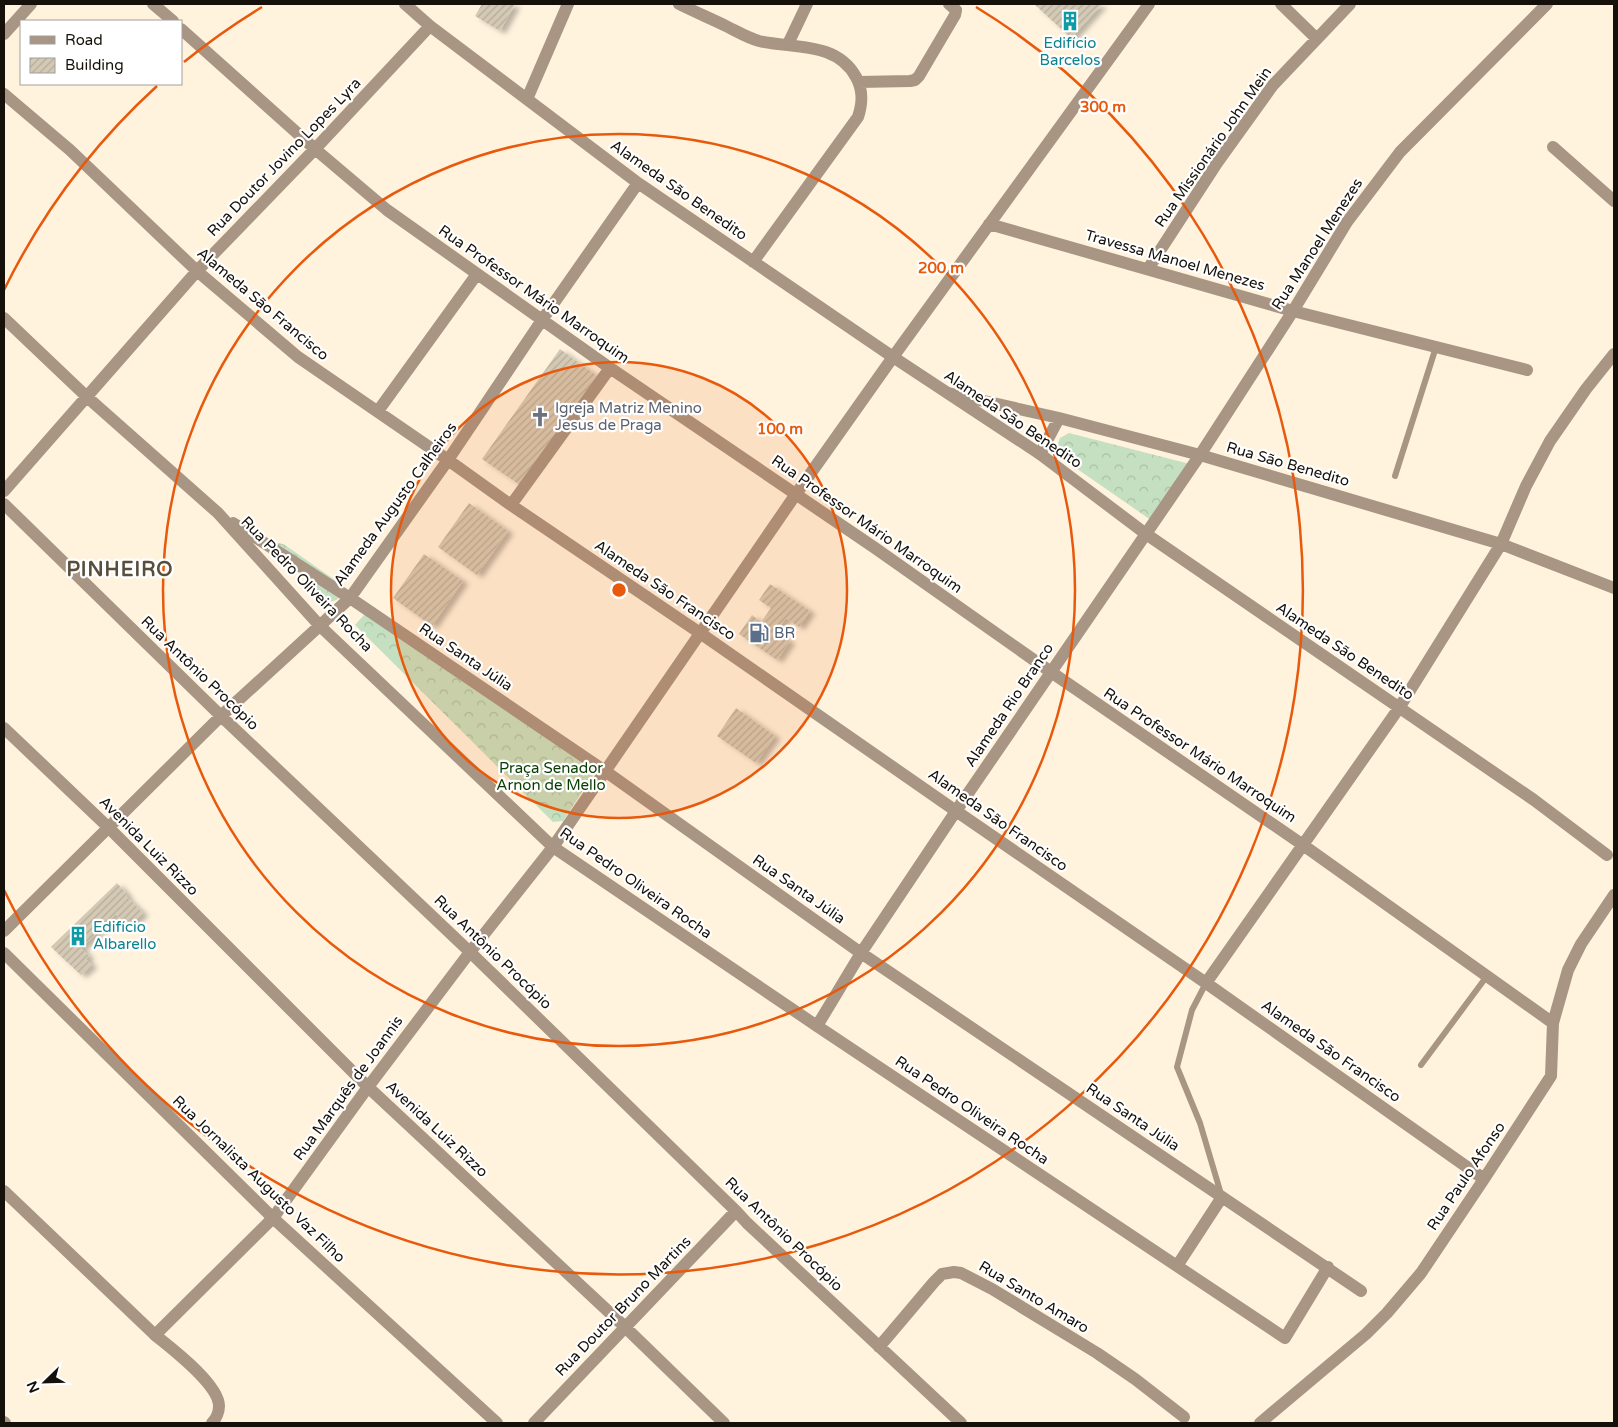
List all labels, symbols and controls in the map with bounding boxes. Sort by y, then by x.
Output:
building icon: Edifício Barcelos [1059,10,1081,32]
legend [20,20,182,85]
text: Road [65,31,103,49]
place label: Edifício Barcelos [1040,34,1100,69]
text: Building [65,56,124,74]
street label: Rua Missionário John Mein [1151,63,1275,231]
street label: Rua Doutor Jovino Lopes Lyra [203,74,365,240]
text: 300 m [1080,98,1126,116]
street label: Alameda São Benedito [607,136,751,244]
street label: Rua Manoel Menezes [1268,175,1366,313]
street label: Rua Professor Mário Marroquim [435,221,633,367]
street label: Travessa Manoel Menezes [1083,226,1267,294]
street label: Alameda São Francisco [194,244,332,364]
text: 200 m [918,259,964,277]
street label: Alameda São Benedito [941,366,1085,472]
place label: Igreja Matriz Menino Jesus de Praga [555,399,702,434]
church icon: Igreja Matriz Menino Jesus de Praga [529,406,551,428]
street label: Alameda Augusto Calheiros [330,419,460,589]
text: 100 m [757,420,803,438]
street label: Rua São Benedito [1224,438,1352,490]
street label: Rua Professor Mário Marroquim [768,451,966,597]
street label: Rua Pedro Oliveira Rocha [237,512,377,656]
street label: Alameda São Francisco [591,536,739,644]
district label: PINHEIRO [66,558,174,582]
centre of rings [610,581,628,599]
street label: Alameda São Benedito [1273,598,1417,704]
street label: Rua Antônio Procópio [137,612,263,734]
street label: Rua Santa Júlia [416,619,516,695]
fuel station icon: BR [748,622,770,644]
place label: BR [774,624,795,642]
street label: Alameda Rio Branco [961,640,1057,770]
street label: Rua Professor Mário Marroquim [1100,684,1300,826]
park label: Praça Senador Arnon de Mello [496,759,606,794]
street label: Alameda São Francisco [925,765,1071,875]
street label: Avenida Luiz Rizzo [96,793,202,899]
street label: Rua Pedro Oliveira Rocha [556,824,716,942]
street label: Rua Santa Júlia [749,850,849,928]
street label: Rua Antônio Procópio [430,891,556,1013]
place label: Edifício Albarello [93,918,156,953]
building icon: Edifício Albarello [67,925,89,947]
street label: Alameda São Francisco [1258,996,1404,1106]
street label: Rua Marquês de Joannis [289,1012,407,1164]
street label: Rua Pedro Oliveira Rocha [892,1052,1052,1168]
street label: Avenida Luiz Rizzo [382,1077,492,1181]
street label: Rua Santa Júlia [1083,1079,1183,1155]
street label: Rua Jornalista Augusto Vaz Filho [169,1092,349,1266]
street label: Rua Paulo Afonso [1423,1118,1509,1234]
street label: Rua Antônio Procópio [721,1173,847,1295]
street label: Rua Doutor Bruno Martins [551,1232,695,1380]
street label: Rua Santo Amaro [976,1257,1092,1337]
north arrow [20,1357,70,1407]
text: N [23,1378,44,1395]

